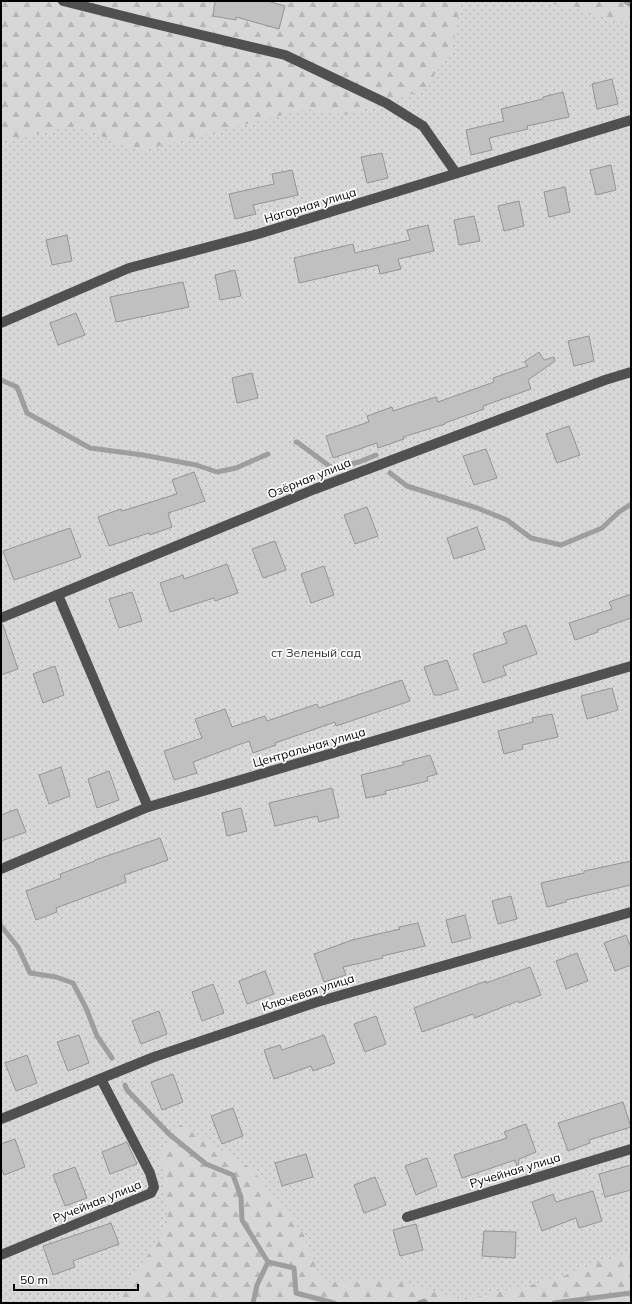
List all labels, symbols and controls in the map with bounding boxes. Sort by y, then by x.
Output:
street label: Нагорная улица [262,184,358,226]
street label: Озёрная улица [265,454,353,502]
park label: ст Зеленый сад [271,645,361,660]
street label: Центральная улица [251,724,367,770]
street label: Ключевая улица [260,970,356,1014]
street label: Ручейная улица [468,1149,562,1191]
street label: Ручейная улица [51,1176,143,1226]
scale bar [14,1266,138,1292]
text: 50 m [20,1272,48,1287]

